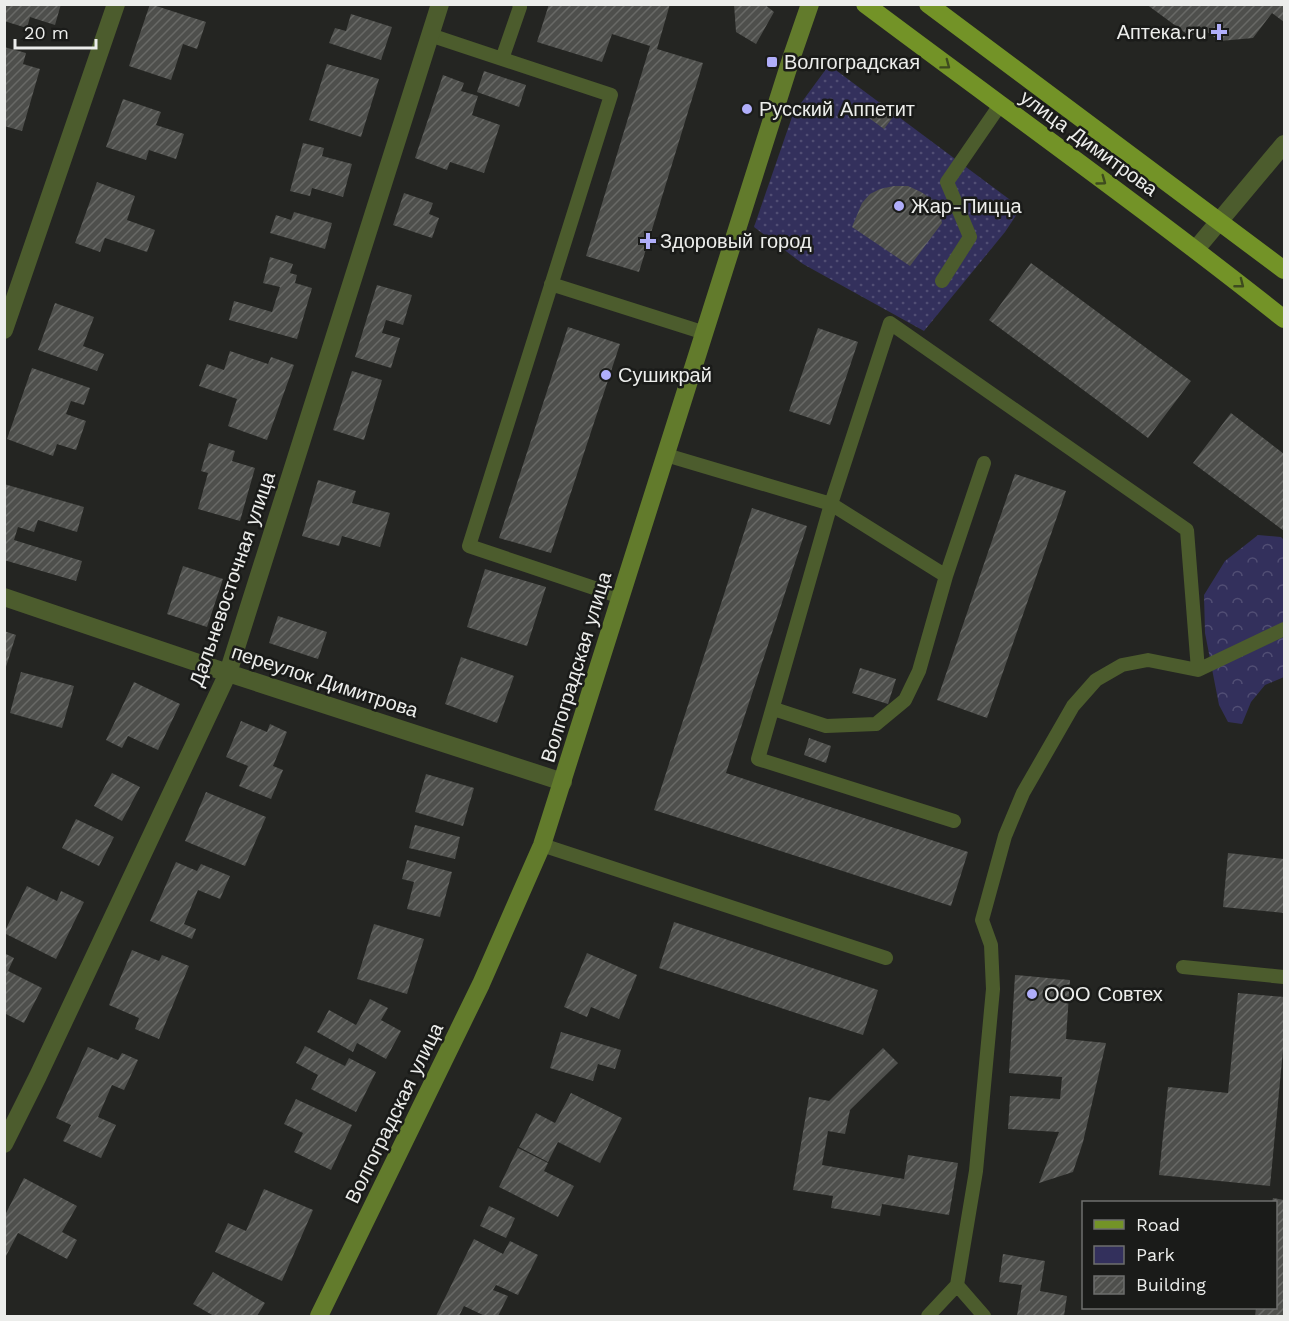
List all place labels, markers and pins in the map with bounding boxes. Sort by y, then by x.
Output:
place label: Аптека.ru [1117,20,1207,44]
marker: Аптека.ru [1212,25,1226,39]
place label: Волгоградская [784,50,920,74]
marker: Волгоградская [765,55,779,69]
place label: Русский Аппетит [759,97,915,121]
marker: Русский Аппетит [740,102,754,116]
place label: Жар-Пицца [911,194,1023,218]
marker: Жар-Пицца [892,199,906,213]
place label: Здоровый город [660,229,812,253]
marker: Здоровый город [641,234,655,248]
place label: Сушикрай [618,363,712,387]
marker: Сушикрай [599,368,613,382]
place label: ООО Совтех [1044,982,1163,1006]
marker: ООО Совтех [1025,987,1039,1001]

